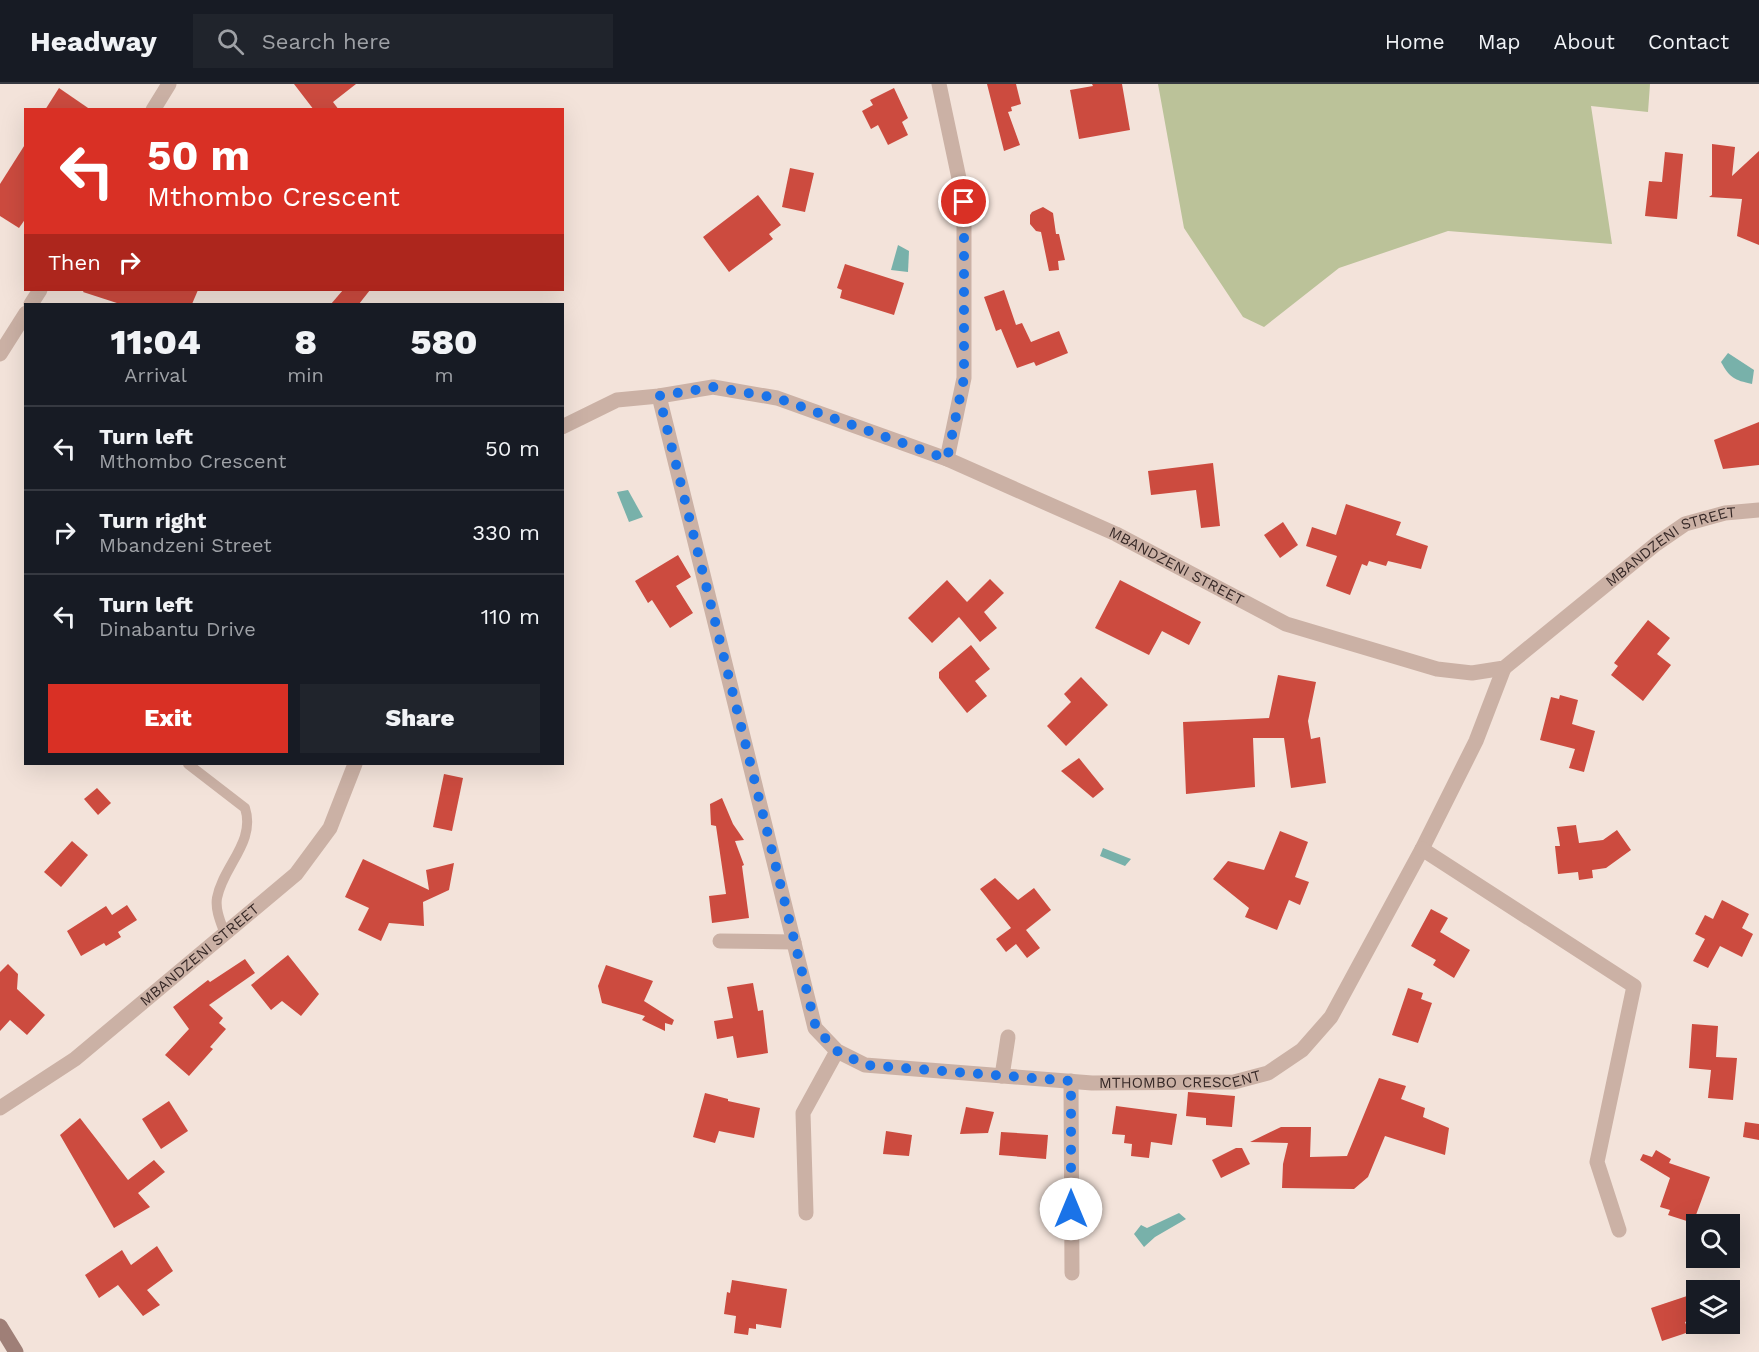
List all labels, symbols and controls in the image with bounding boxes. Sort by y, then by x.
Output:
search box [193,14,613,68]
text: Headway [30,25,157,58]
icon: search [214,25,247,58]
text: Search here [262,29,391,54]
text: Home [1385,29,1445,54]
text: Map [1478,29,1521,54]
text: About [1554,29,1615,54]
text: Contact [1648,29,1729,54]
text: 50 m [147,131,250,180]
icon: left [48,132,126,210]
pin [938,176,989,227]
text: Mthombo Crescent [147,181,400,213]
icon: arrive [947,185,980,218]
icon: right [113,246,146,279]
text: Then [48,250,101,275]
text: 11:04 [110,321,201,363]
text: 8 [294,321,317,363]
text: 580 [410,321,478,363]
text: Arrival [124,363,187,387]
text: min [287,363,324,387]
text: m [434,363,453,387]
text: Turn left [99,424,193,449]
icon: left [48,432,81,465]
text: 50 m [485,436,540,461]
text: Mthombo Crescent [99,449,286,473]
street label: MBANDZENI STREET [1602,503,1737,590]
text: Turn right [99,508,206,533]
icon: right [48,516,81,549]
text: 330 m [472,520,540,545]
street label: MBANDZENI STREET [1106,523,1247,609]
text: Mbandzeni Street [99,533,272,557]
text: Turn left [99,592,193,617]
icon: left [48,600,81,633]
text: 110 m [481,604,540,629]
text: Dinabantu Drive [99,617,256,641]
button: Exit [48,684,288,753]
button: Share [300,684,540,753]
street label: MBANDZENI STREET [136,900,263,1010]
street label: MTHOMBO CRESCENT [1099,1066,1263,1092]
position arrow [1039,1177,1103,1241]
map controls [1686,1214,1740,1334]
button: search [1686,1214,1740,1268]
button: layers [1686,1280,1740,1334]

